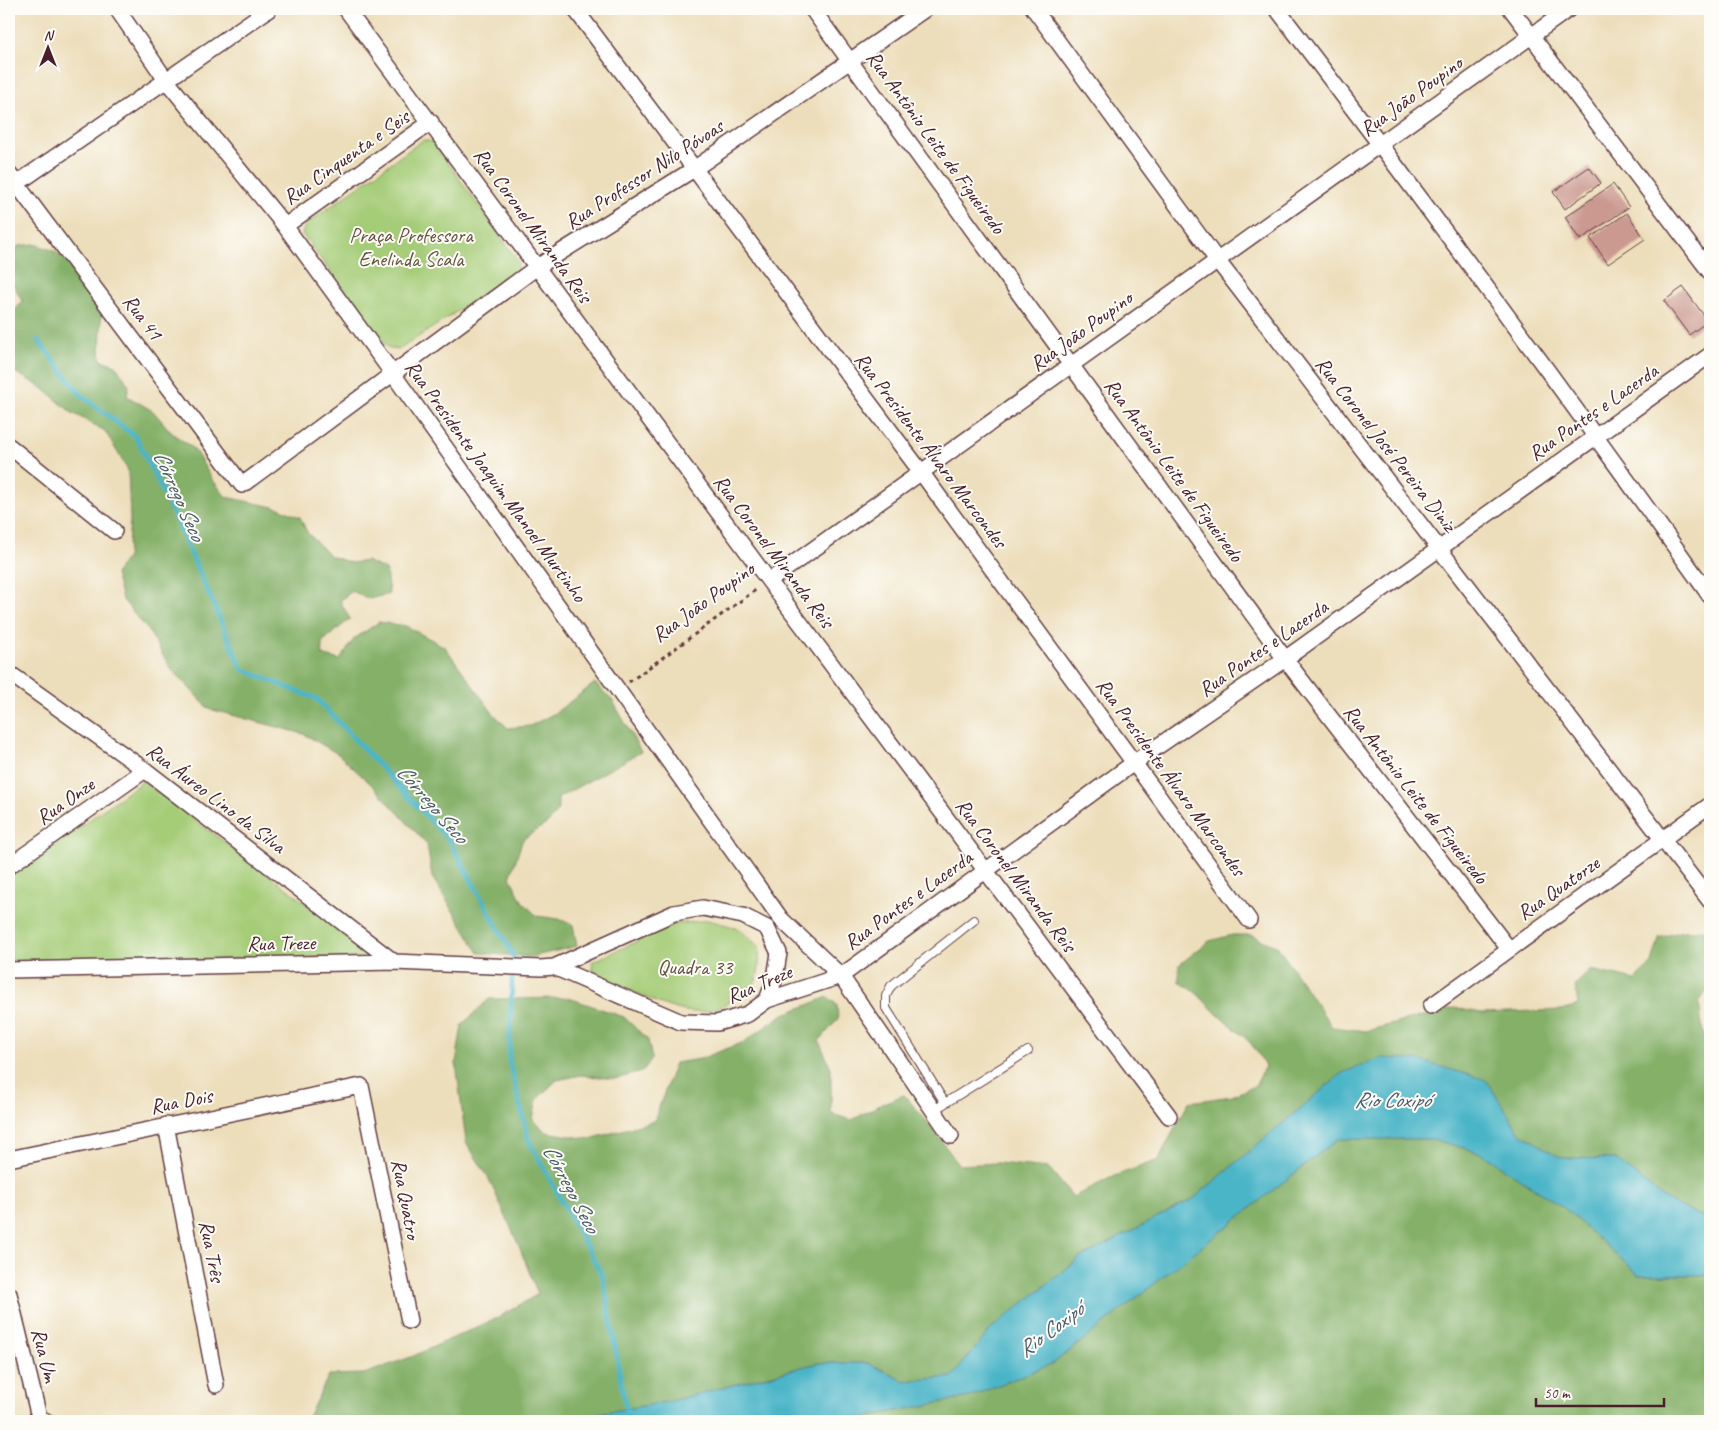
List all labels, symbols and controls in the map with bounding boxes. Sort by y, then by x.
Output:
north arrow [22,22,72,72]
text: N [44,27,55,44]
street label: Rua Antônio Leite de Figueiredo [861,45,1012,240]
street label: Rua João Poupino [1355,49,1469,142]
street label: Rua Cinquenta e Seis [278,103,416,210]
street label: Rua Professor Nilo Póvoas [560,112,730,235]
street label: Rua Coronel Miranda Reis [468,142,599,309]
park label: Praça Professora Enelinda Scala [349,222,474,272]
street label: Rua João Poupino [1025,284,1139,377]
street label: Rua 41 [117,289,170,346]
street label: Rua Presidente Álvaro Marcondes [849,347,1014,554]
street label: Rua Coronel José Pereira Diniz [1310,351,1464,538]
street label: Rua Presidente Joaquim Manoel Murtinho [399,355,593,608]
street label: Rua Pontes e Lacerda [1523,357,1664,466]
street label: Rua Antônio Leite de Figueiredo [1099,373,1250,568]
water label: Córrego Seco [147,446,213,548]
street label: Rua Coronel Miranda Reis [708,469,841,634]
street label: Rua João Poupino [647,555,761,648]
street label: Rua Pontes e Lacerda [1193,593,1334,702]
street label: Rua Presidente Álvaro Marcondes [1090,673,1253,883]
street label: Rua Antônio Leite de Figueiredo [1338,699,1495,890]
street label: Rua Áureo Lino da Silva [141,737,292,860]
water label: Córrego Seco [390,758,476,851]
street label: Rua Onze [31,771,100,830]
street label: Rua Coronel Miranda Reis [950,793,1083,958]
street label: Rua Pontes e Lacerda [839,844,979,955]
street label: Rua Quatorze [1512,850,1605,926]
street label: Rua Treze [247,929,318,957]
park label: Quadra 33 [657,954,734,980]
street label: Rua Treze [722,958,798,1009]
street label: Rua Dois [148,1082,216,1120]
water label: Rio Coxipó [1354,1086,1436,1114]
water label: Córrego Seco [536,1140,607,1240]
street label: Rua Quatro [386,1157,427,1244]
street label: Rua Três [193,1218,231,1286]
water label: Rio Coxipó [1012,1292,1094,1364]
street label: Rua Um [26,1325,65,1387]
scale bar [1536,1375,1664,1407]
text: 50 m [1544,1384,1571,1403]

